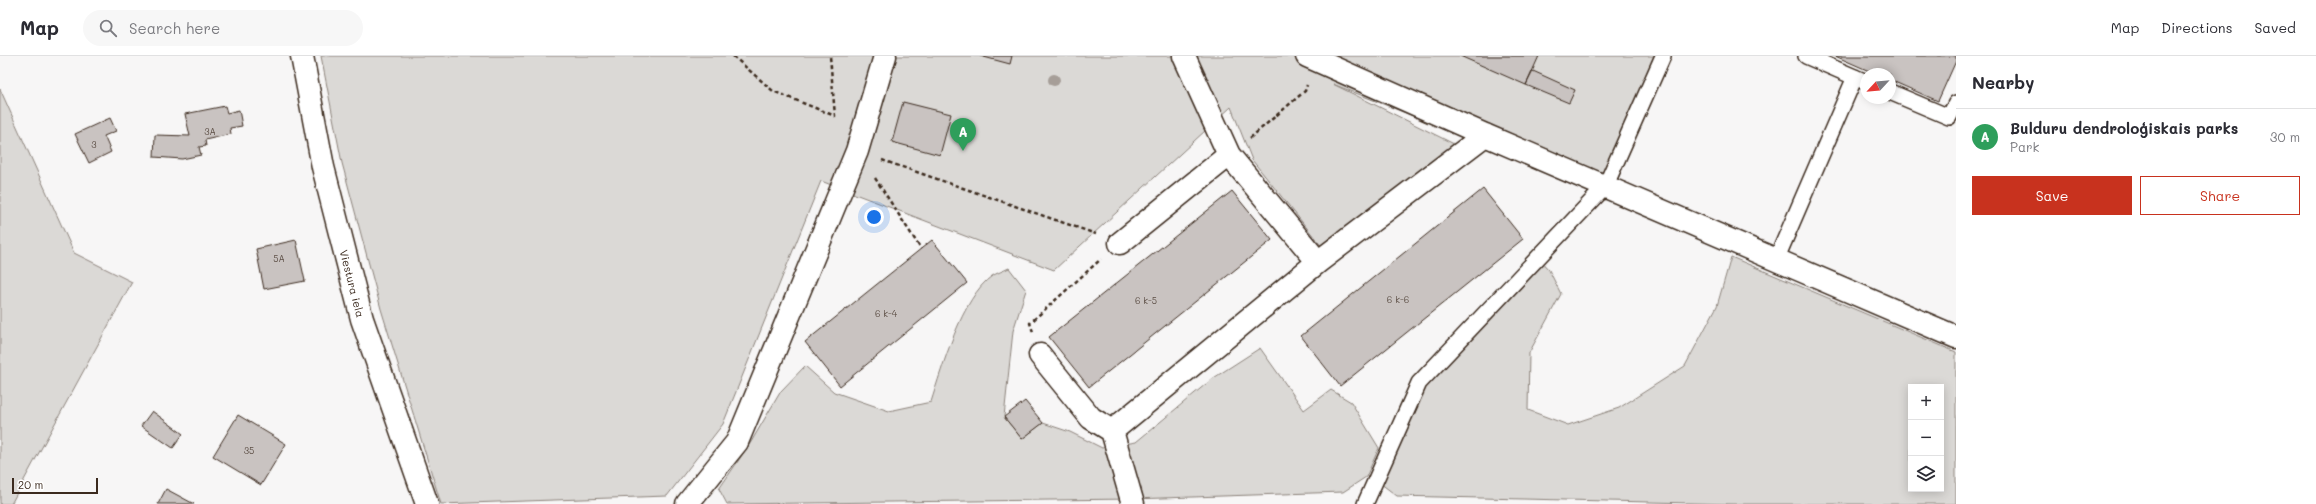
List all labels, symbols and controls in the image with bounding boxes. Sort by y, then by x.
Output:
search box [83,10,363,46]
text: Map [20,15,59,40]
icon: search [97,17,119,39]
text: Search here [129,18,220,38]
text: Map [2111,18,2139,37]
text: Directions [2161,18,2232,37]
text: Saved [2254,18,2296,37]
north arrow [1860,68,1896,104]
text: Nearby [1972,71,2034,93]
pin: A [950,118,976,151]
text: Bulduru dendroloģiskais parks [2010,118,2238,138]
house number: 3A [204,126,216,137]
text: A [1980,128,1990,145]
text: 30 m [2270,128,2300,145]
text: Park [2010,138,2039,155]
house number: 3 [91,139,97,150]
button: Save [1972,176,2132,215]
button: Share [2140,176,2300,215]
your location [864,207,884,227]
street label: Viestura iela [337,248,369,319]
house number: 5A [273,253,285,264]
house number: 6 k-6 [1387,294,1409,305]
house number: 6 k-5 [1135,295,1157,306]
house number: 6 k-4 [875,308,898,319]
map controls [1908,384,1944,492]
button: + [1908,384,1944,420]
button: − [1908,420,1944,456]
house number: 35 [244,445,254,456]
button: layers [1908,456,1944,492]
scale bar [12,476,98,495]
text: 20 m [18,477,43,492]

